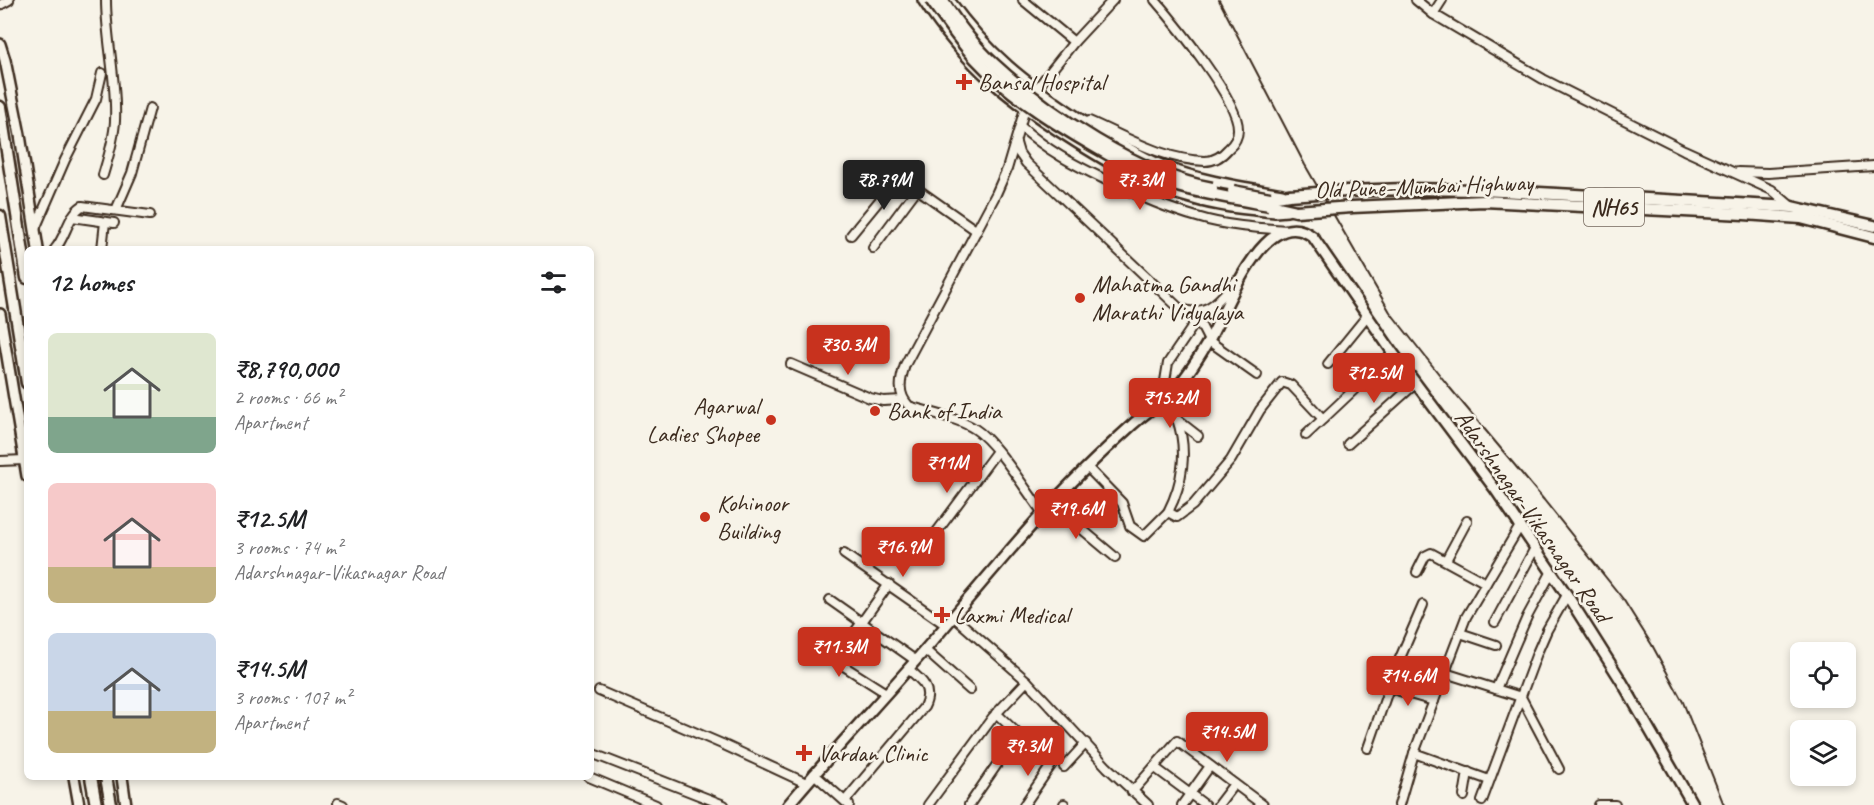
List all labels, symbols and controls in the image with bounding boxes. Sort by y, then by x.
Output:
place label: Bansal Hospital [978,67,1109,97]
marker: Bansal Hospital [955,73,973,91]
pin: ₹8.79M [835,160,933,211]
pin: ₹7.3M [1098,160,1182,211]
text: ₹8.79M [857,167,911,192]
text: ₹7.3M [1117,167,1163,192]
street label: Old Pune–Mumbai Highway [1314,167,1535,205]
road number: NH65 [1584,188,1644,226]
text: 12 homes [48,266,133,299]
icon: filters [537,266,570,299]
place label: Mahatma Gandhi Marathi Vidyalaya [1092,269,1244,327]
marker: Mahatma Gandhi Marathi Vidyalaya [1073,291,1087,305]
pin: ₹30.3M [799,325,897,376]
text: ₹30.3M [821,332,875,357]
text: ₹8,790,000 [234,352,337,385]
pin: ₹12.5M [1325,353,1423,404]
icon: home [96,357,168,429]
text: ₹12.5M [1347,360,1401,385]
pin: ₹15.2M [1121,378,1219,429]
text: 2 rooms · 66 m² [234,385,342,410]
text: ₹15.2M [1143,385,1197,410]
place label: Agarwal Ladies Shopee [647,391,763,449]
place label: Bank of India [887,396,1003,426]
marker: Bank of India [868,404,882,418]
street label: Adarshnagar-Vikasnagar Road [1448,404,1620,631]
text: Apartment [234,410,307,435]
marker: Agarwal Ladies Shopee [764,413,778,427]
pin: ₹11M [911,443,983,494]
text: ₹11M [926,450,968,475]
place label: Kohinoor Building [717,488,791,546]
pin: ₹19.6M [1027,489,1125,540]
text: ₹19.6M [1049,496,1103,521]
text: ₹12.5M [234,502,305,535]
icon: home [96,507,168,579]
marker: Kohinoor Building [698,510,712,524]
pin: ₹16.9M [854,527,952,578]
text: ₹16.9M [876,534,930,559]
text: 3 rooms · 74 m² [234,535,342,560]
text: Adarshnagar-Vikasnagar Road [234,560,444,585]
place label: Laxmi Medical [954,600,1073,630]
marker: Laxmi Medical [935,608,949,622]
pin: ₹11.3M [790,627,888,678]
text: ₹11.3M [812,634,866,659]
map controls [1790,642,1856,786]
button: locate [1790,642,1856,708]
text: ₹14.5M [234,652,305,685]
pin: ₹14.6M [1359,656,1457,707]
icon: home [96,657,168,729]
text: ₹14.6M [1381,663,1435,688]
text: 3 rooms · 107 m² [234,685,351,710]
text: Apartment [234,710,307,735]
pin: ₹14.5M [1178,712,1276,763]
text: ₹14.5M [1200,719,1254,744]
button: layers [1790,720,1856,786]
pin: ₹9.3M [986,726,1070,777]
text: ₹9.3M [1005,733,1051,758]
place label: Vardan Clinic [818,738,929,768]
marker: Vardan Clinic [795,744,813,762]

